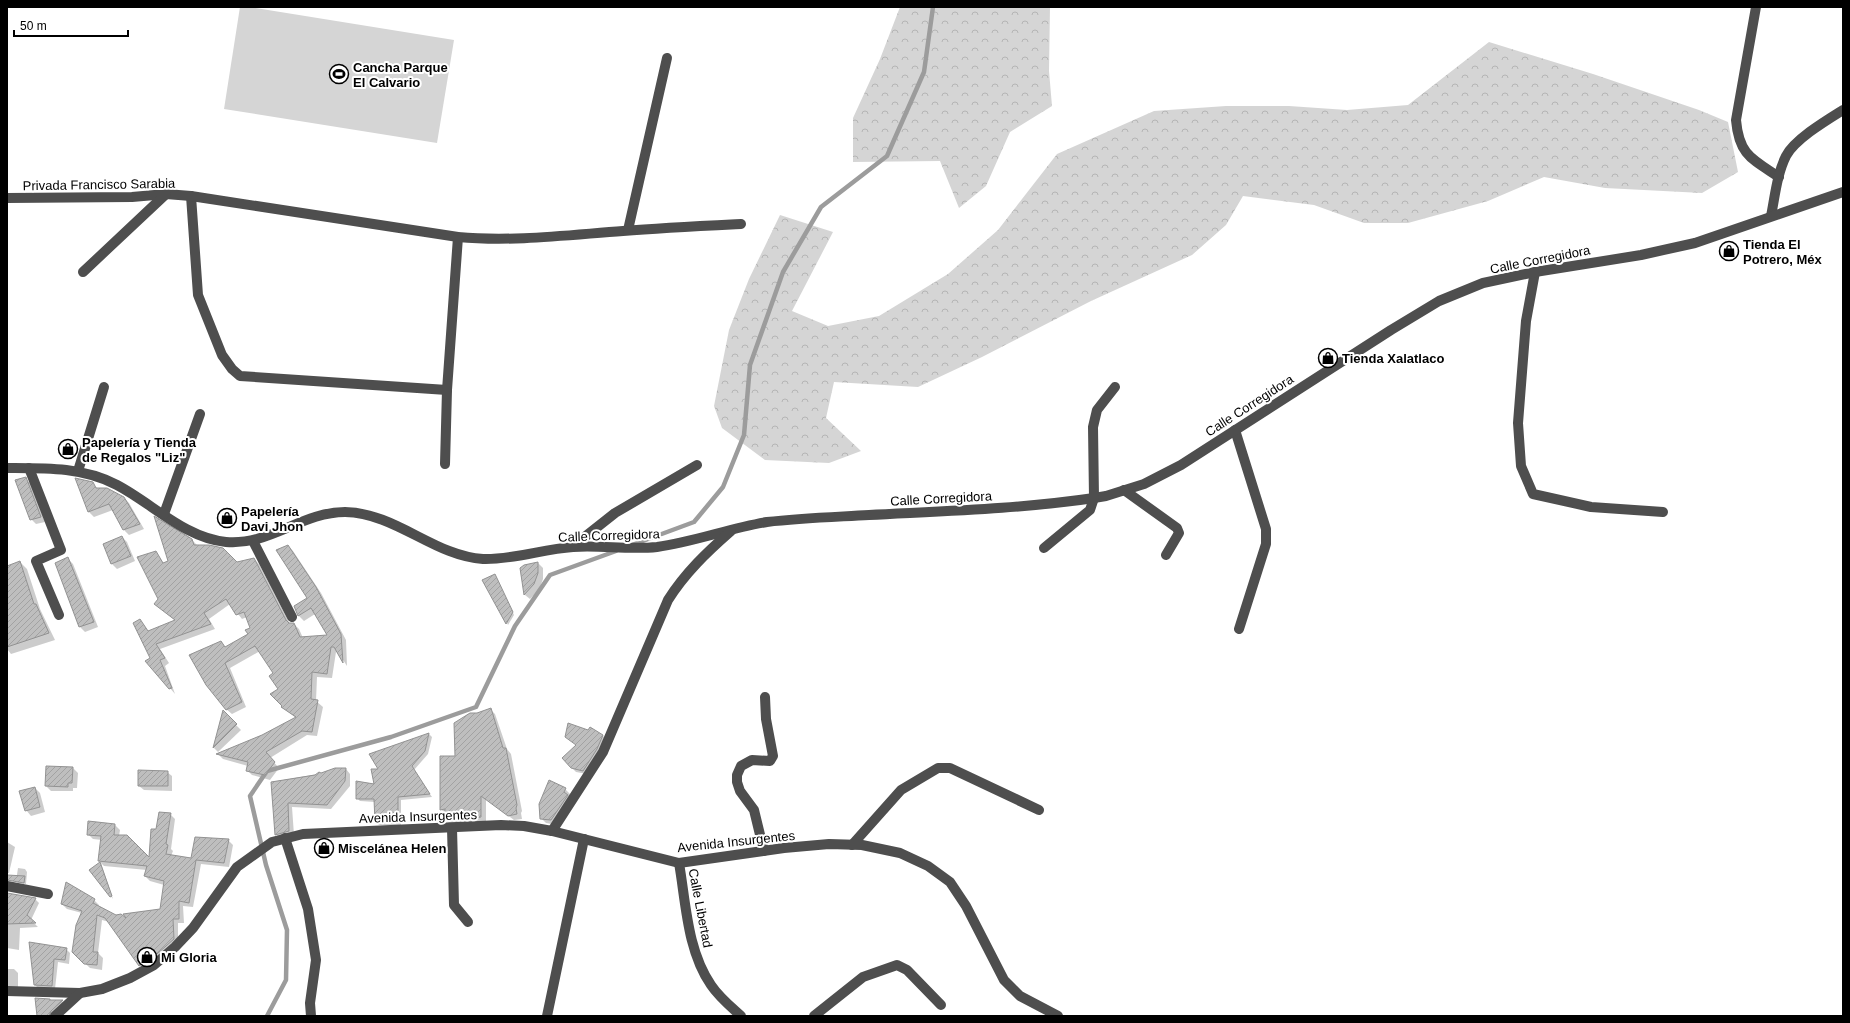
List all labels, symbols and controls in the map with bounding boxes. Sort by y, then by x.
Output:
scale bar [14,12,128,38]
text: 50 m [20,19,47,33]
place label: Cancha Parque El Calvario [353,60,448,90]
sports icon: Cancha Parque El Calvario [328,63,350,85]
street label: Privada Francisco Sarabia [23,176,176,193]
place label: Tienda El Potrero, Méx [1743,237,1823,267]
shop icon: Tienda El Potrero, Méx [1718,240,1740,262]
street label: Calle Corregidora [1489,242,1592,277]
shop icon: Tienda Xalatlaco [1317,347,1339,369]
place label: Tienda Xalatlaco [1342,351,1444,366]
street label: Calle Corregidora [1202,371,1297,439]
place label: Papelería y Tienda de Regalos "Liz" [82,435,197,465]
shop icon: Papelería y Tienda de Regalos "Liz" [57,438,79,460]
street label: Calle Corregidora [890,488,993,509]
place label: Papelería Davi Jhon [241,504,303,534]
shop icon: Papelería Davi Jhon [216,507,238,529]
street label: Calle Corregidora [558,526,661,545]
street label: Avenida Insurgentes [359,807,478,826]
street label: Avenida Insurgentes [676,828,796,855]
shop icon: Miscelánea Helen [313,837,335,859]
place label: Miscelánea Helen [338,841,446,856]
street label: Calle Libertad [685,867,716,949]
shop icon: Mi Gloria [136,946,158,968]
place label: Mi Gloria [161,950,217,965]

